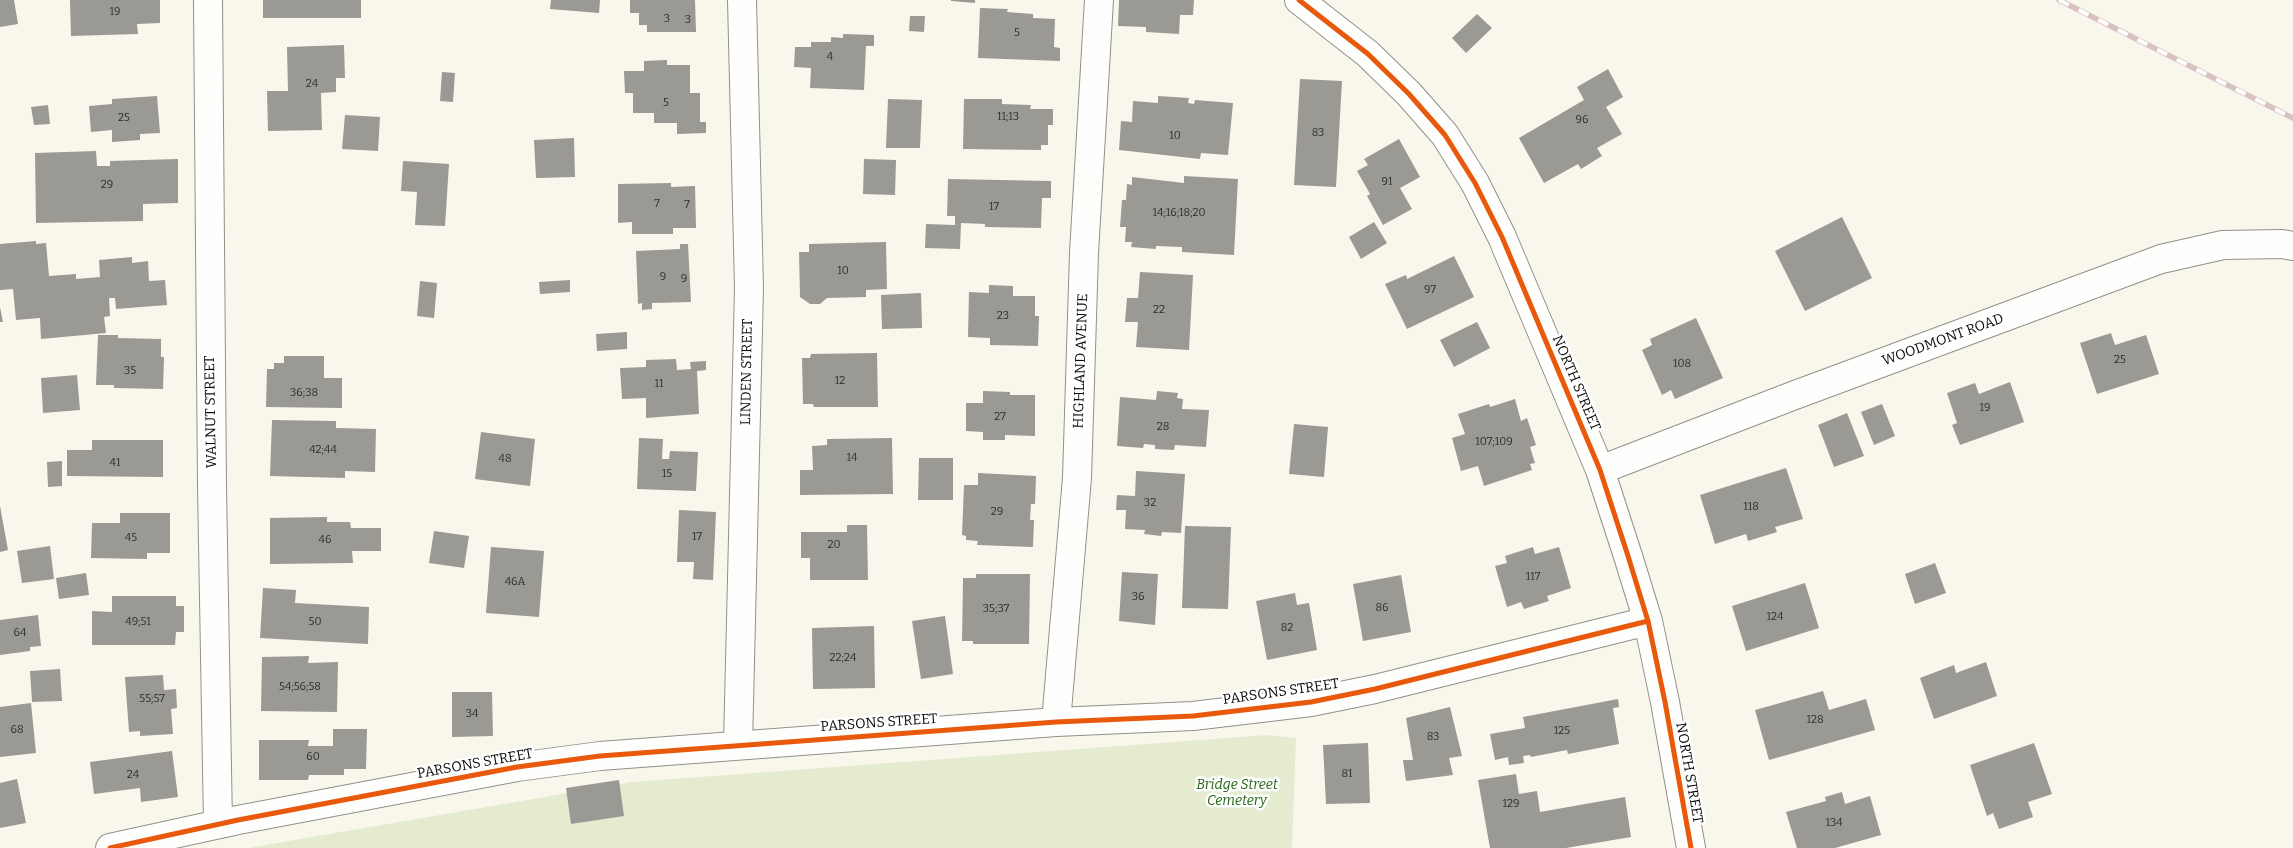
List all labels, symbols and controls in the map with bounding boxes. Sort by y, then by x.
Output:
house number: 19 [110,5,120,19]
house number: 3 [664,12,670,26]
house number: 3 [685,13,691,27]
house number: 5 [1014,26,1020,40]
house number: 4 [827,50,833,64]
house number: 24 [306,77,318,91]
house number: 5 [663,96,669,110]
house number: 11;13 [997,110,1019,124]
house number: 25 [118,111,130,125]
house number: 96 [1576,113,1588,127]
house number: 83 [1312,126,1324,140]
house number: 10 [1169,129,1181,143]
house number: 91 [1382,175,1392,189]
house number: 29 [101,178,113,192]
house number: 7 [654,197,660,211]
house number: 7 [684,198,690,212]
house number: 17 [989,200,999,214]
house number: 14;16;18;20 [1152,206,1206,220]
house number: 10 [837,264,849,278]
house number: 9 [660,270,666,284]
house number: 9 [681,272,687,286]
house number: 97 [1424,283,1436,297]
street label: HIGHLAND AVENUE [1070,293,1092,429]
house number: 22 [1153,303,1165,317]
house number: 23 [997,309,1009,323]
street label: WOODMONT ROAD [1880,310,2006,370]
street label: LINDEN STREET [738,319,756,425]
street label: NORTH STREET [1548,333,1604,433]
house number: 25 [2114,353,2126,367]
street label: WALNUT STREET [202,356,220,468]
house number: 108 [1673,357,1691,371]
house number: 35 [124,364,136,378]
house number: 12 [835,374,845,388]
house number: 11 [655,377,663,391]
house number: 36;38 [290,386,318,400]
house number: 19 [1980,401,1990,415]
house number: 27 [994,410,1006,424]
house number: 28 [1157,420,1169,434]
house number: 107;109 [1475,435,1513,449]
house number: 42;44 [309,443,337,457]
house number: 14 [847,451,857,465]
house number: 48 [498,452,512,466]
house number: 41 [110,456,120,470]
house number: 15 [662,467,672,481]
house number: 32 [1144,496,1156,510]
house number: 118 [1743,500,1759,514]
house number: 29 [991,505,1003,519]
house number: 17 [692,530,702,544]
house number: 45 [125,531,137,545]
house number: 46 [319,533,331,547]
house number: 20 [827,538,841,552]
house number: 117 [1526,570,1540,584]
house number: 46A [505,575,525,589]
house number: 36 [1132,590,1144,604]
house number: 86 [1375,601,1389,615]
house number: 35;37 [983,602,1009,616]
house number: 124 [1767,610,1783,624]
house number: 49;51 [125,615,151,629]
house number: 50 [309,615,321,629]
house number: 82 [1281,621,1293,635]
house number: 64 [14,626,26,640]
house number: 22;24 [830,651,856,665]
street label: PARSONS STREET [1222,676,1340,708]
house number: 54;56;58 [279,680,321,694]
house number: 55;57 [139,692,165,706]
house number: 34 [466,707,478,721]
street label: PARSONS STREET [820,711,938,735]
house number: 128 [1806,713,1824,727]
street label: NORTH STREET [1672,721,1706,825]
house number: 68 [10,723,24,737]
house number: 125 [1554,724,1570,738]
house number: 83 [1427,730,1439,744]
street label: PARSONS STREET [416,746,534,782]
house number: 60 [306,750,320,764]
house number: 81 [1341,767,1353,781]
house number: 24 [127,768,139,782]
park label: Bridge Street Cemetery [1196,777,1278,810]
house number: 129 [1503,797,1519,811]
house number: 134 [1825,816,1843,830]

